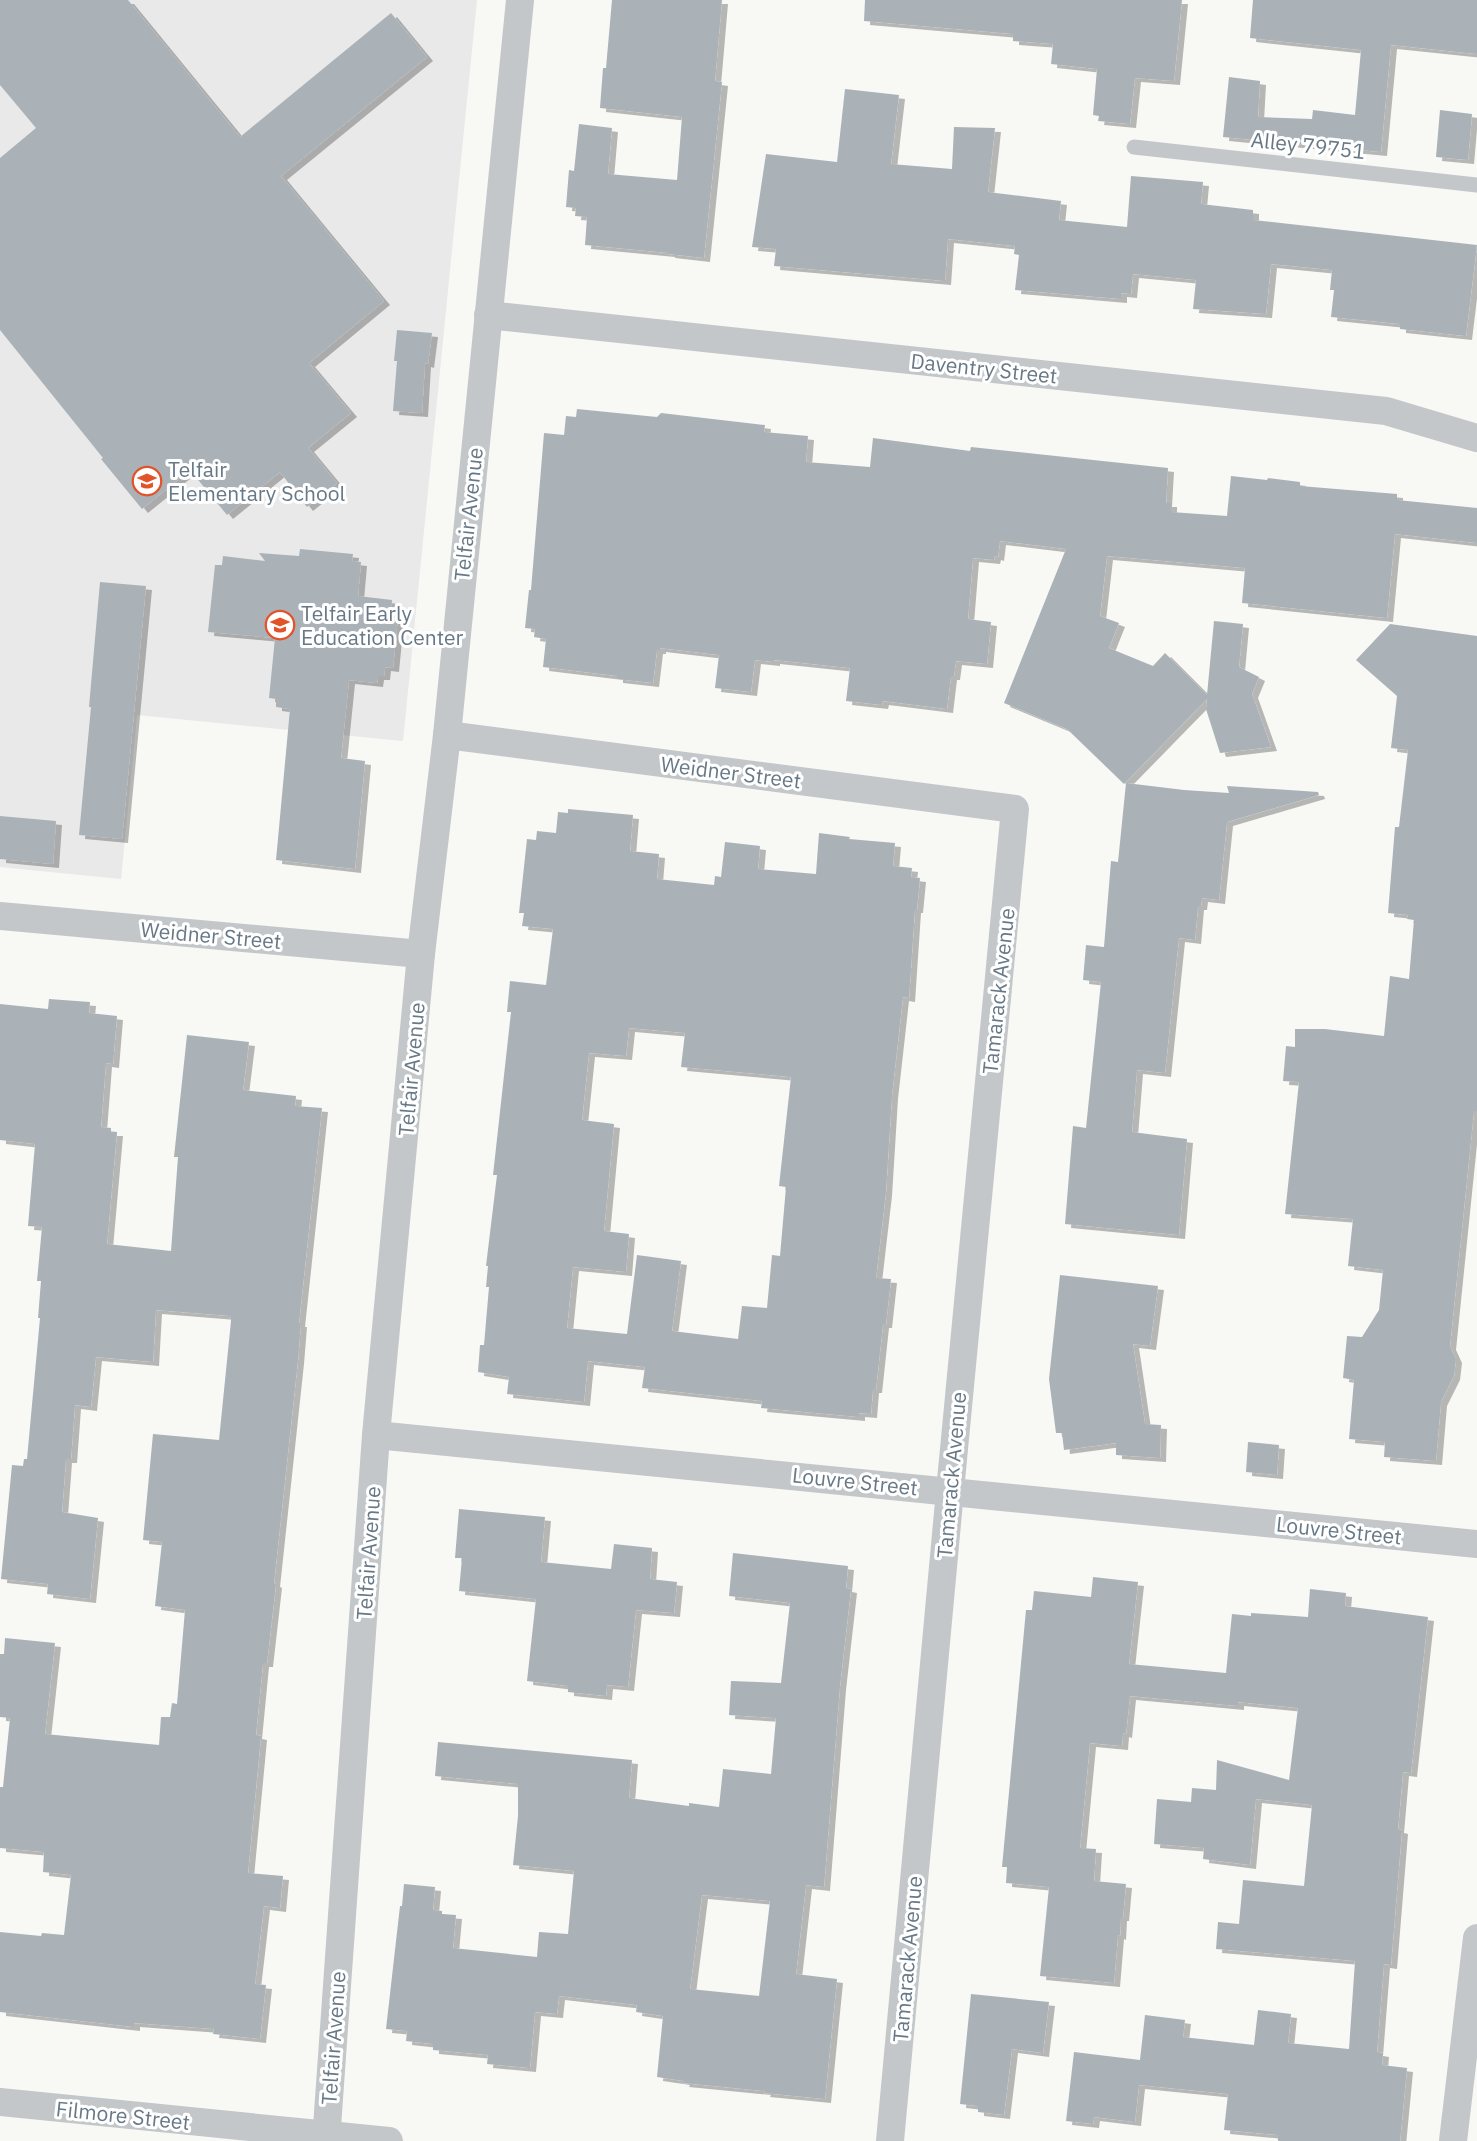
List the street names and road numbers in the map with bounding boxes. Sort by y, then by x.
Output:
street label: Alley 79751 [1250,125,1366,165]
street label: Daventry Street [909,346,1059,390]
street label: Telfair Avenue [447,446,489,582]
street label: Weidner Street [659,750,803,794]
street label: Tamarack Avenue [975,907,1021,1075]
street label: Weidner Street [140,915,282,955]
street label: Telfair Avenue [391,1001,431,1137]
street label: Tamarack Avenue [930,1391,972,1559]
street label: Louvre Street [791,1460,919,1502]
street label: Telfair Avenue [349,1485,387,1621]
street label: Louvre Street [1275,1509,1403,1551]
street label: Tamarack Avenue [886,1875,928,2043]
street label: Telfair Avenue [314,1970,352,2106]
street label: Filmore Street [55,2094,191,2136]

